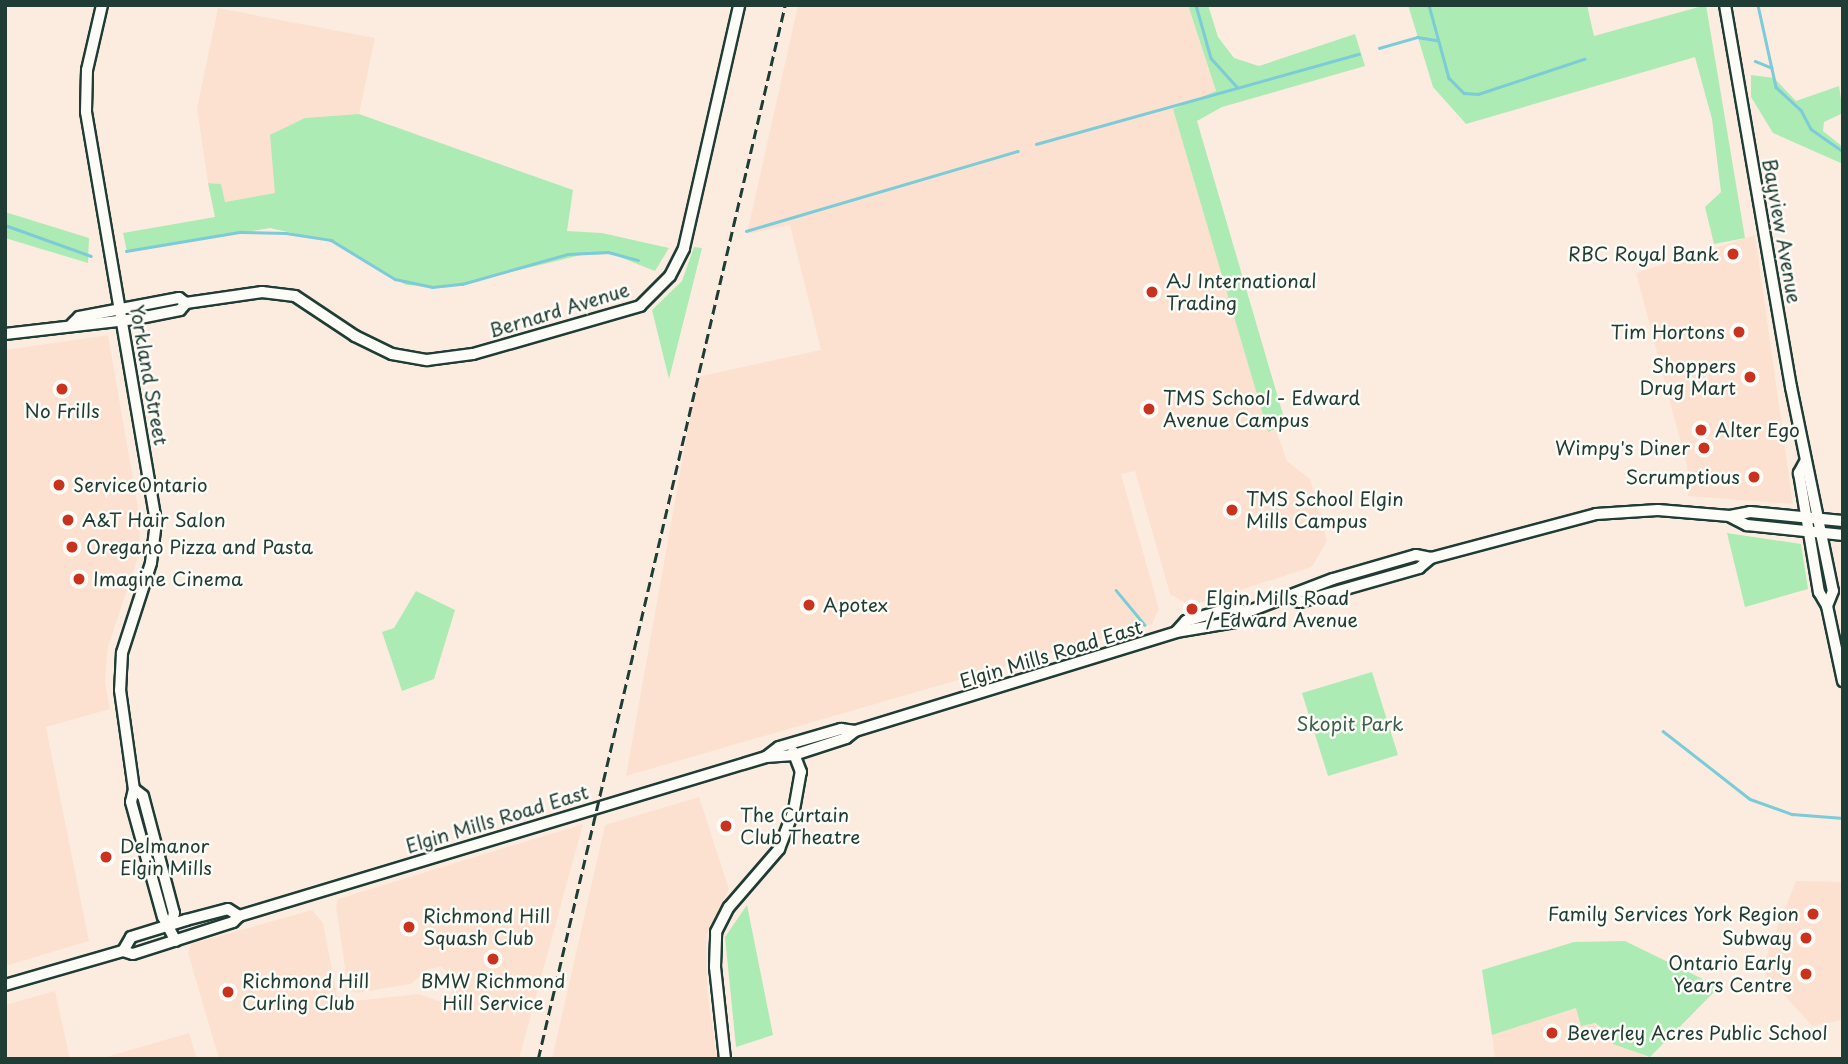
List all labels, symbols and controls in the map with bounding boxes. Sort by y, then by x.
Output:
street label: Bayview Avenue [1758,157,1806,305]
place label: RBC Royal Bank [1567,243,1719,265]
marker: RBC Royal Bank [1725,246,1741,262]
place label: AJ International Trading [1166,270,1319,314]
street label: Bernard Avenue [485,277,633,343]
marker: AJ International Trading [1144,284,1160,300]
street label: Yorkland Street [125,303,173,447]
place label: Tim Hortons [1611,321,1725,343]
marker: Tim Hortons [1731,324,1747,340]
place label: Shoppers Drug Mart [1639,355,1736,399]
marker: Shoppers Drug Mart [1742,369,1758,385]
marker: No Frills [54,381,70,397]
place label: TMS School - Edward Avenue Campus [1163,387,1362,431]
place label: No Frills [25,400,99,422]
marker: TMS School - Edward Avenue Campus [1141,401,1157,417]
place label: Alter Ego [1715,419,1801,441]
marker: Alter Ego [1693,422,1709,438]
place label: Wimpy's Diner [1554,437,1690,459]
marker: Wimpy's Diner [1696,440,1712,456]
place label: Scrumptious [1626,466,1740,488]
marker: Scrumptious [1746,469,1762,485]
place label: ServiceOntario [73,474,208,496]
marker: ServiceOntario [51,477,67,493]
place label: TMS School Elgin Mills Campus [1246,488,1405,532]
marker: TMS School Elgin Mills Campus [1224,502,1240,518]
place label: A&T Hair Salon [82,509,226,531]
marker: A&T Hair Salon [60,512,76,528]
place label: Oregano Pizza and Pasta [86,536,314,558]
marker: Oregano Pizza and Pasta [64,539,80,555]
place label: Imagine Cinema [93,568,242,590]
marker: Imagine Cinema [71,571,87,587]
place label: Elgin Mills Road / Edward Avenue [1206,587,1360,631]
place label: Apotex [823,594,888,616]
marker: Apotex [801,597,817,613]
marker: Elgin Mills Road / Edward Avenue [1184,601,1200,617]
street label: Elgin Mills Road East [957,615,1145,693]
park label: Skopit Park [1296,713,1404,735]
street label: Elgin Mills Road East [403,780,591,858]
place label: The Curtain Club Theatre [740,804,859,848]
marker: The Curtain Club Theatre [718,818,734,834]
place label: Delmanor Elgin Mills [120,835,213,879]
marker: Delmanor Elgin Mills [98,849,114,865]
place label: Family Services York Region [1548,903,1799,925]
place label: Richmond Hill Squash Club [423,905,550,949]
marker: Family Services York Region [1805,906,1821,922]
marker: Richmond Hill Squash Club [401,919,417,935]
place label: Subway [1721,927,1792,949]
marker: Subway [1798,930,1814,946]
marker: BMW Richmond Hill Service [485,951,501,967]
place label: Ontario Early Years Centre [1668,952,1792,996]
marker: Ontario Early Years Centre [1798,966,1814,982]
place label: Richmond Hill Curling Club [242,970,369,1014]
place label: BMW Richmond Hill Service [420,970,566,1014]
marker: Richmond Hill Curling Club [220,984,236,1000]
place label: Beverley Acres Public School [1566,1022,1831,1044]
marker: Beverley Acres Public School [1544,1025,1560,1041]

